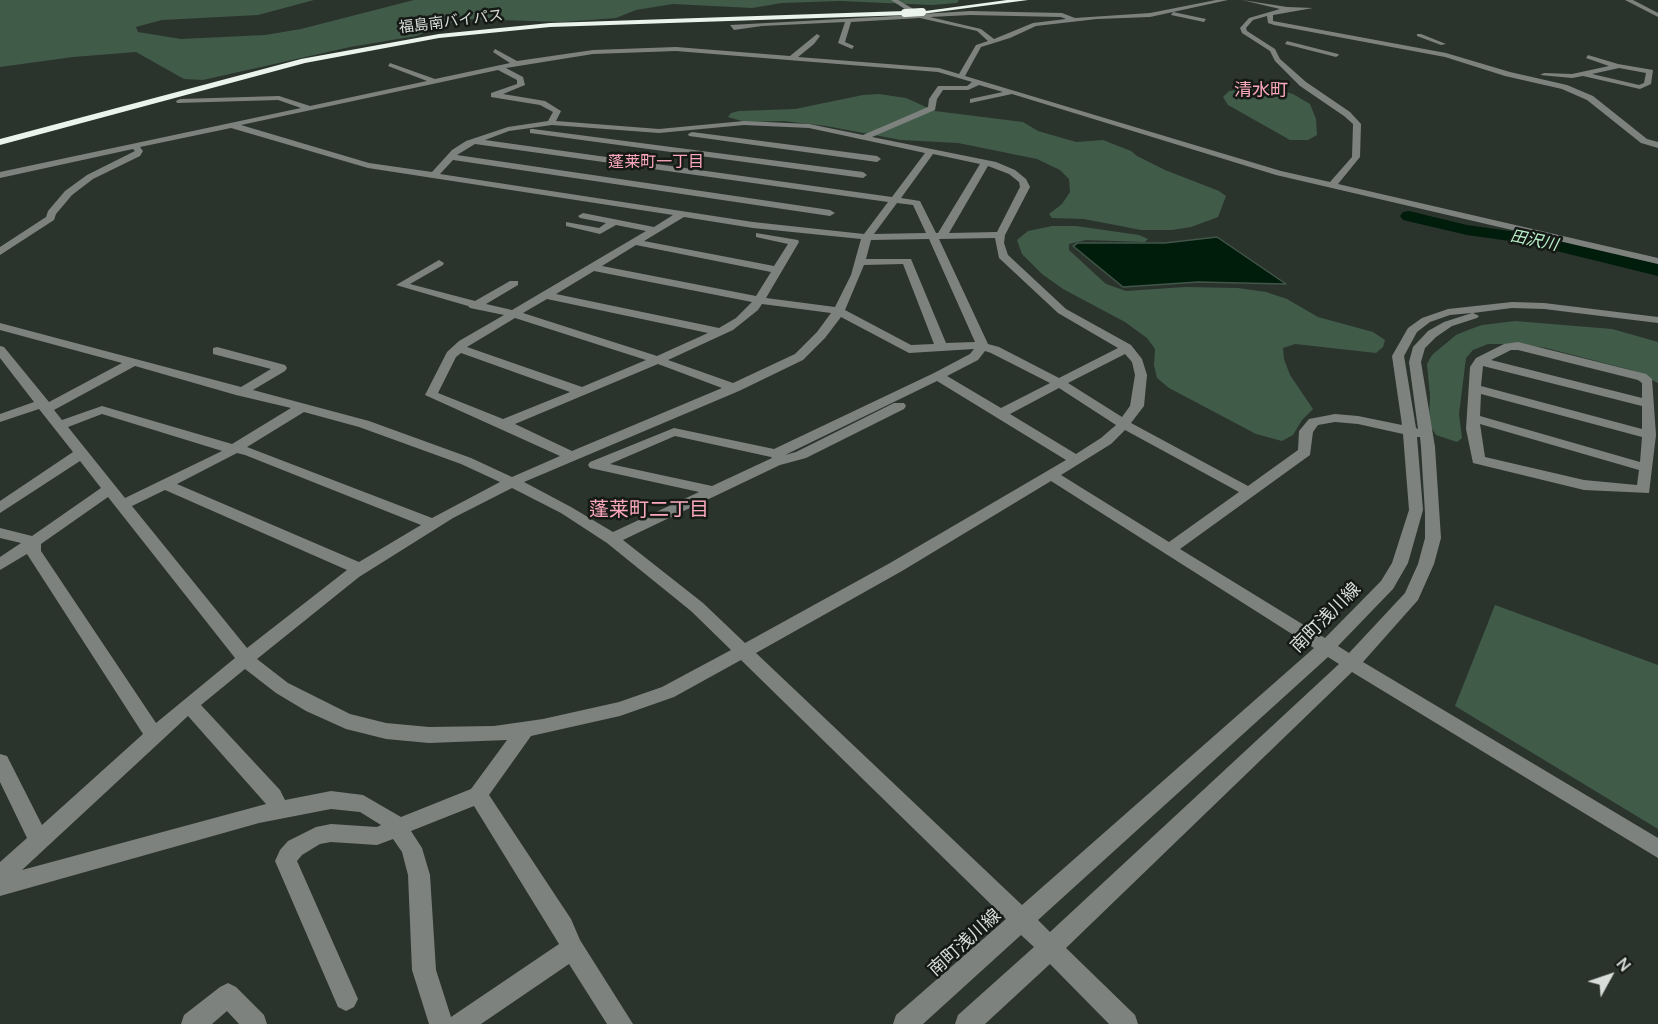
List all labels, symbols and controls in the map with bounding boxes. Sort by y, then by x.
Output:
street label: 福島南バイパス [398,7,504,37]
district label: 清水町 [1234,80,1288,102]
district label: 蓬莱町一丁目 [608,153,704,173]
water label: 田沢川 [1509,227,1559,255]
district label: 蓬莱町二丁目 [589,498,709,522]
street label: 南町浅川線 [1287,579,1365,657]
street label: 南町浅川線 [924,905,1006,981]
north arrow [1580,946,1640,1006]
text: N [1612,953,1636,976]

